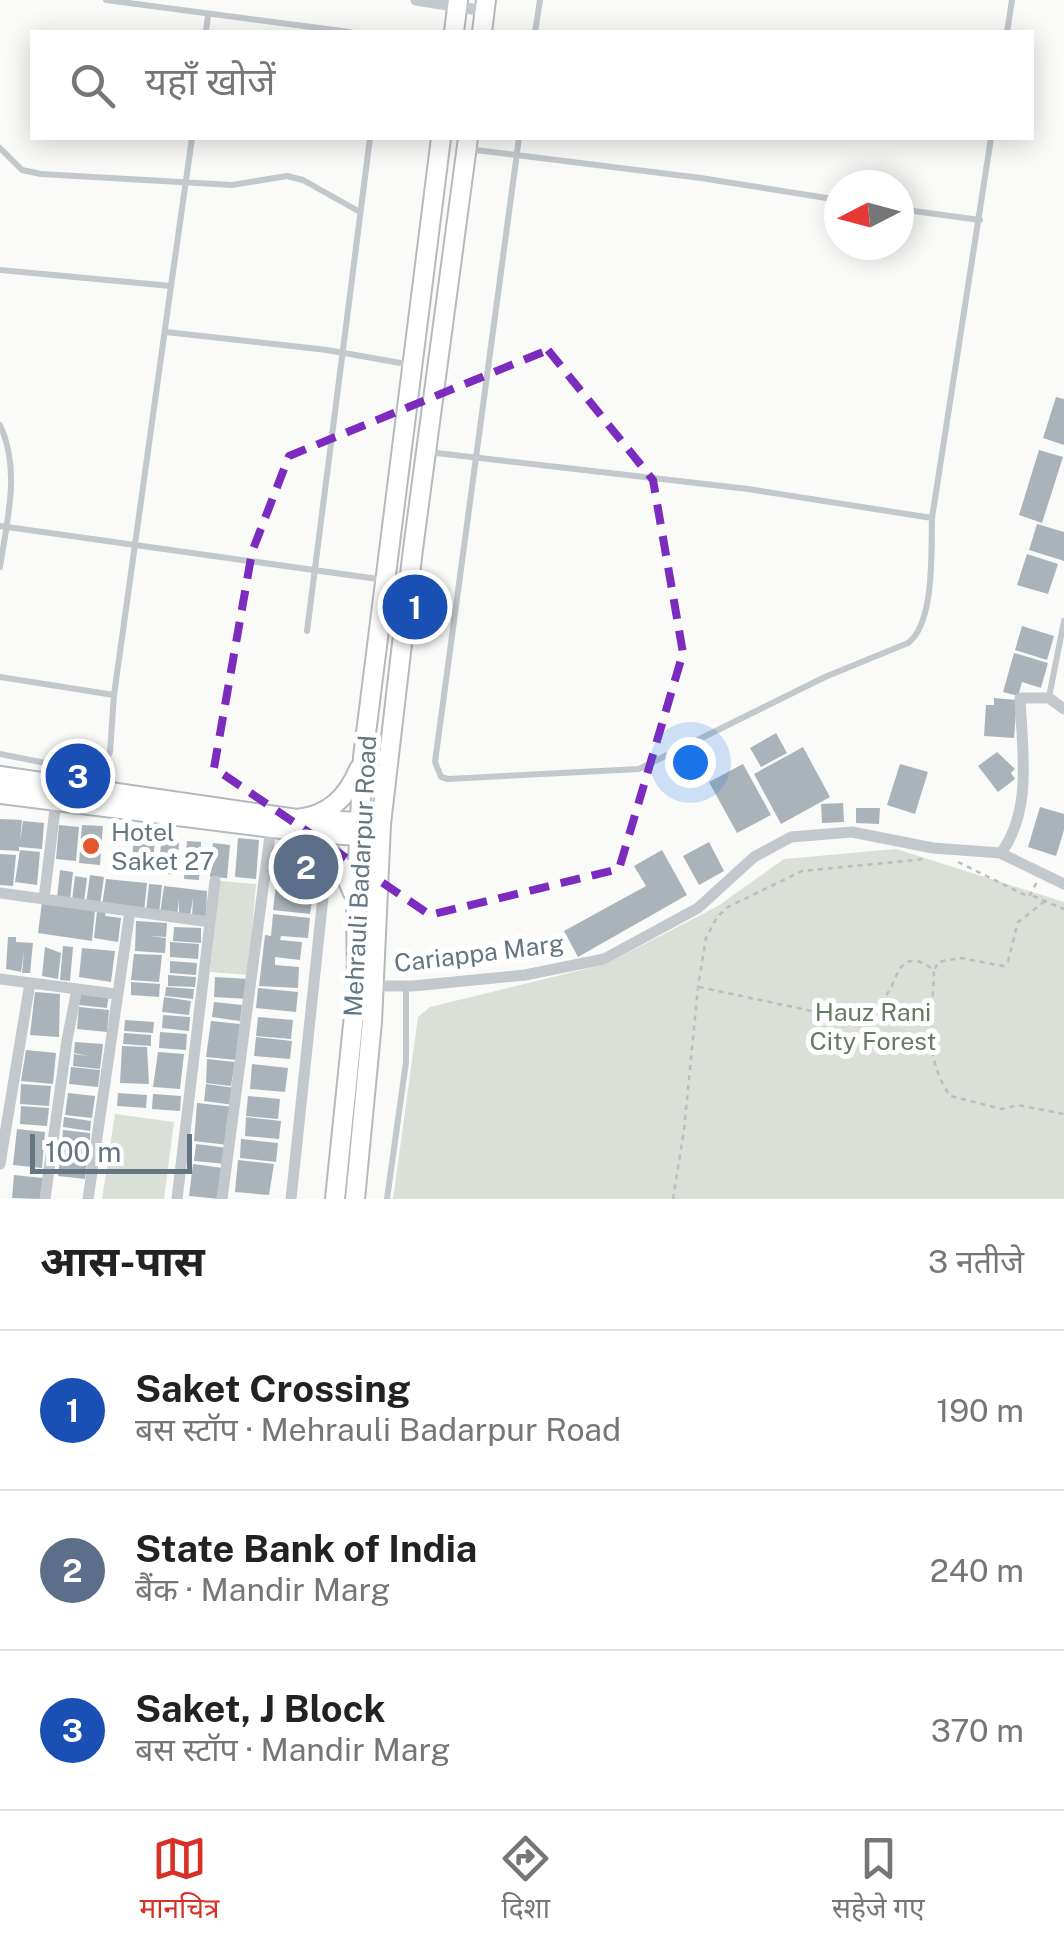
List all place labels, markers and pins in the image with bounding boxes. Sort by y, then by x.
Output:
pin: 1 [382,570,448,644]
pin: 3 [46,738,110,814]
place label: Hotel Saket 27 [111,817,214,876]
pin: 2 [274,830,338,904]
marker: Hotel Saket 27 [80,835,102,857]

